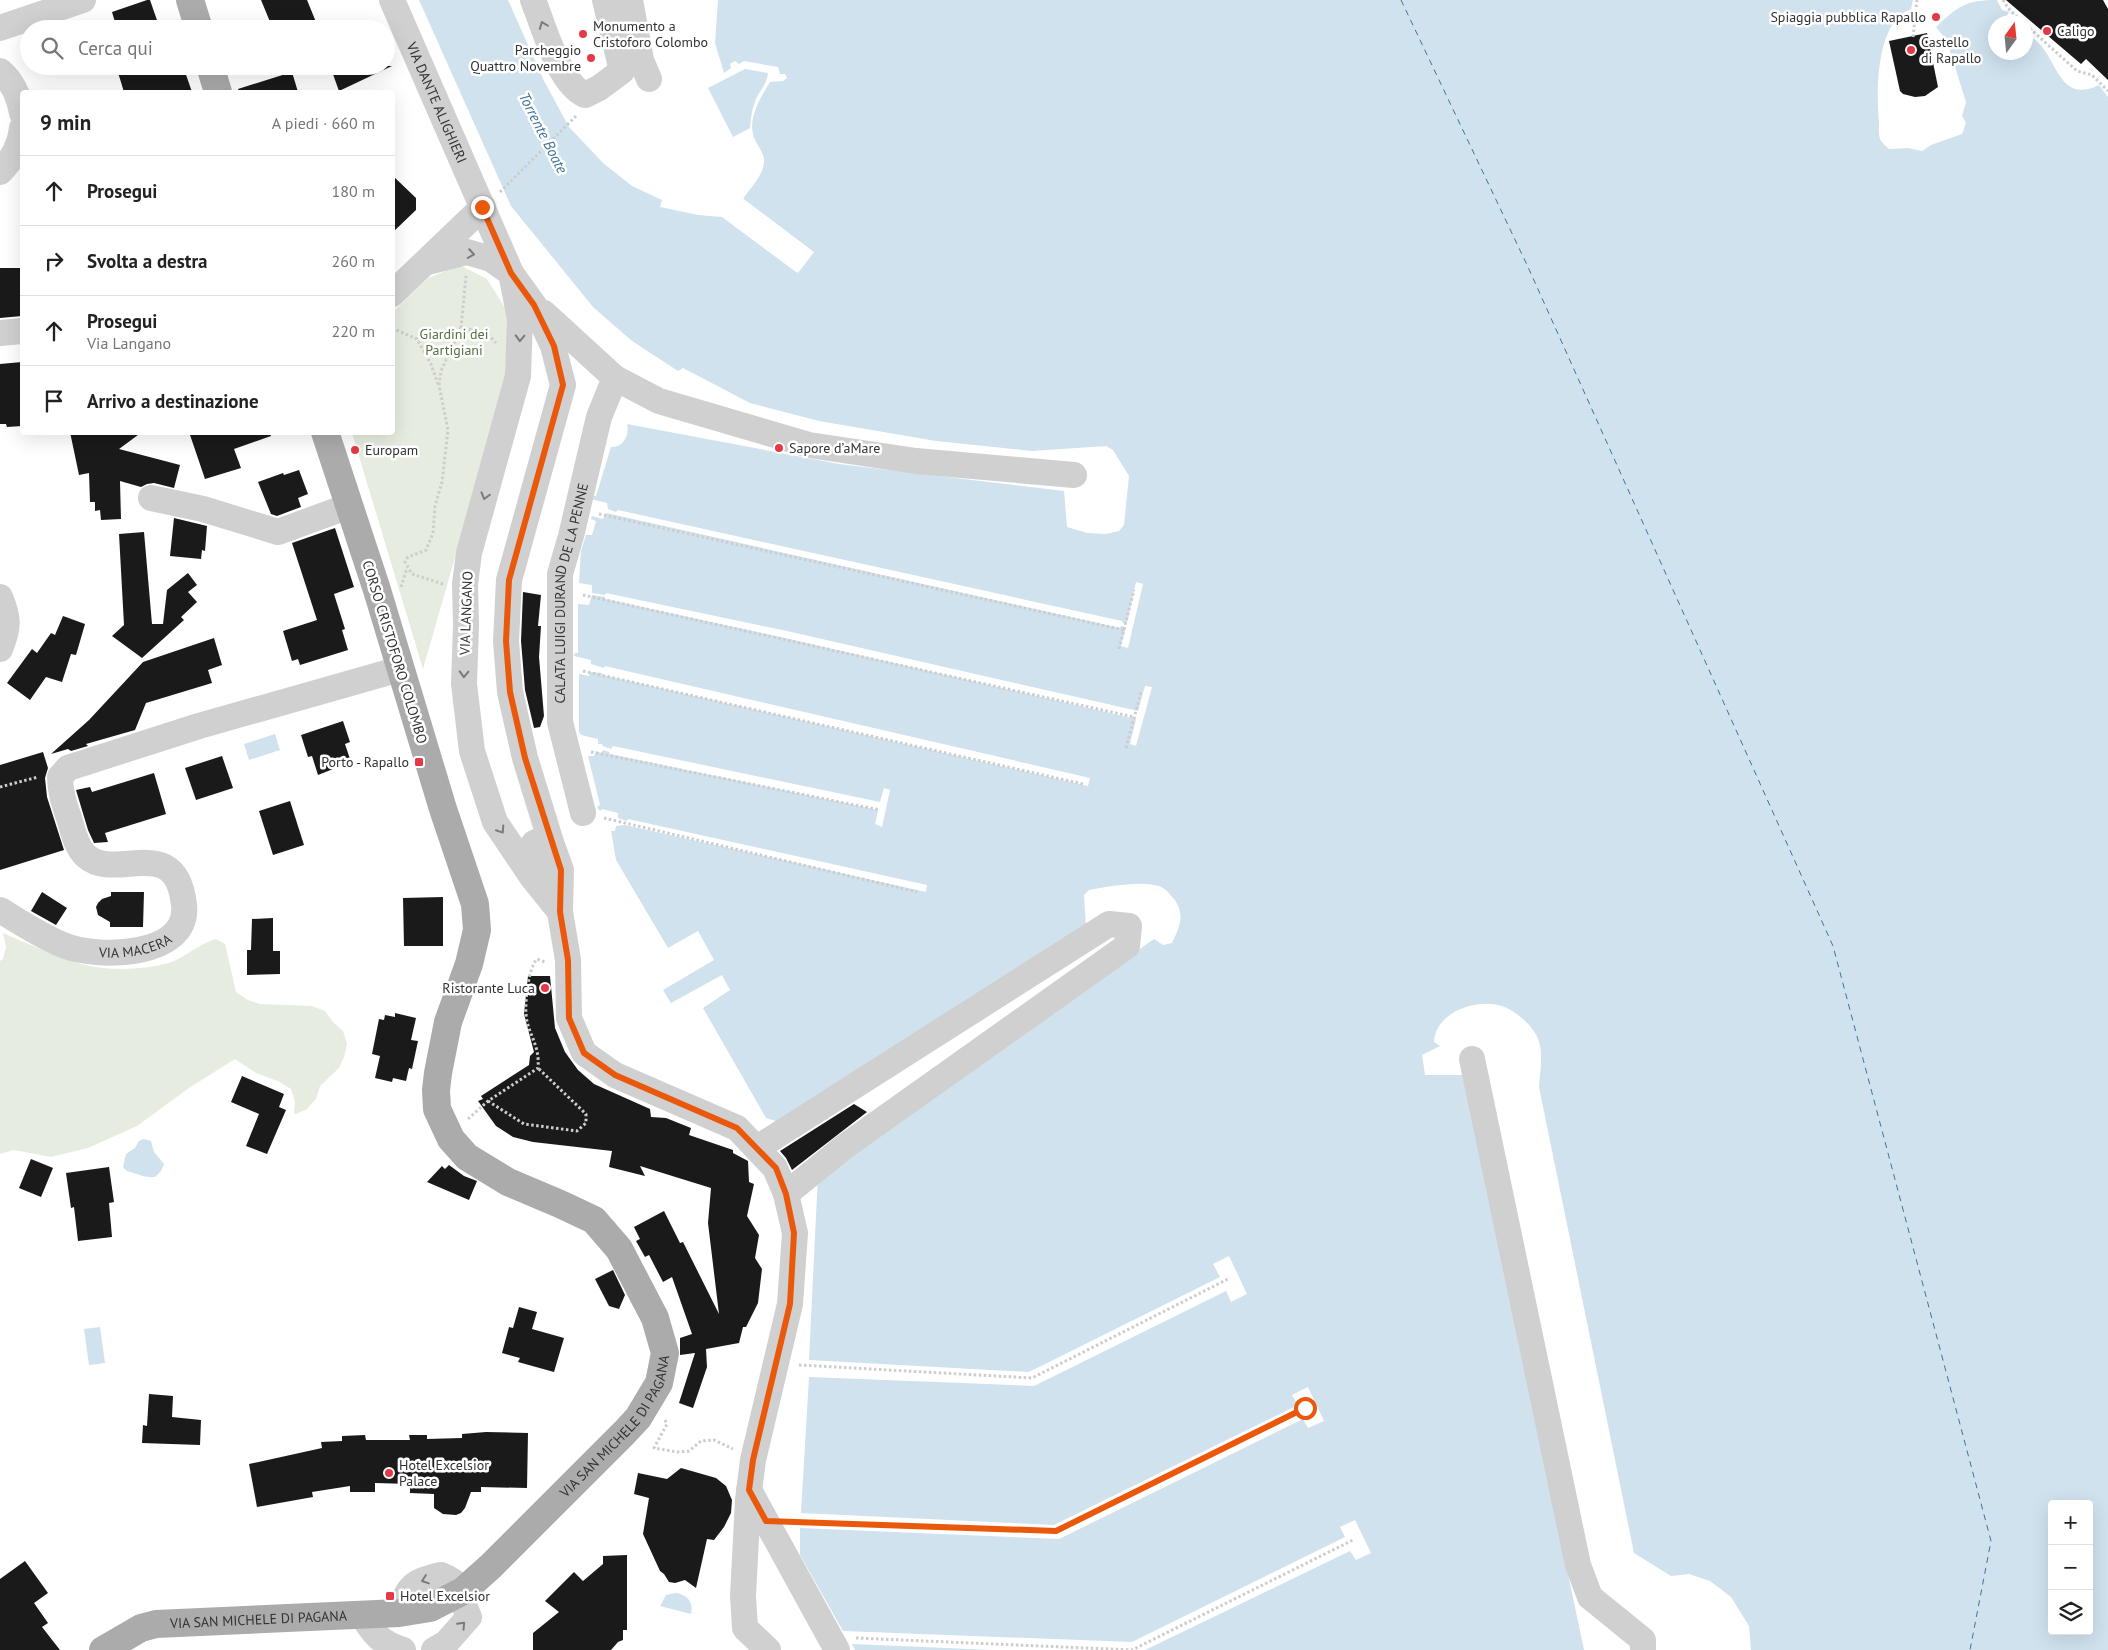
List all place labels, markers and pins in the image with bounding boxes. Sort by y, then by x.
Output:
place label: Spiaggia pubblica Rapallo [1770,8,1926,26]
marker: Spiaggia pubblica Rapallo [1930,11,1942,23]
place label: Monumento a Cristoforo Colombo [593,17,708,51]
place label: Caligo [2057,22,2095,40]
marker: Caligo [2041,25,2053,37]
marker: Monumento a Cristoforo Colombo [577,28,589,40]
place label: Castello di Rapallo [1921,33,1981,67]
place label: Parcheggio Quattro Novembre [470,41,581,75]
marker: Castello di Rapallo [1905,44,1917,56]
marker: Parcheggio Quattro Novembre [585,52,597,64]
place label: Sapore d’aMare [789,439,880,457]
place label: Europam [365,441,418,459]
marker: Sapore d’aMare [773,442,785,454]
marker: Europam [349,444,361,456]
place label: Porto - Rapallo [321,753,409,771]
marker: Porto - Rapallo [413,756,425,768]
place label: Ristorante Luca [442,979,535,997]
marker: Ristorante Luca [539,982,551,994]
place label: Hotel Excelsior Palace [399,1456,489,1490]
marker: Hotel Excelsior Palace [383,1467,395,1479]
place label: Hotel Excelsior [400,1587,490,1605]
marker: Hotel Excelsior [384,1590,396,1602]

